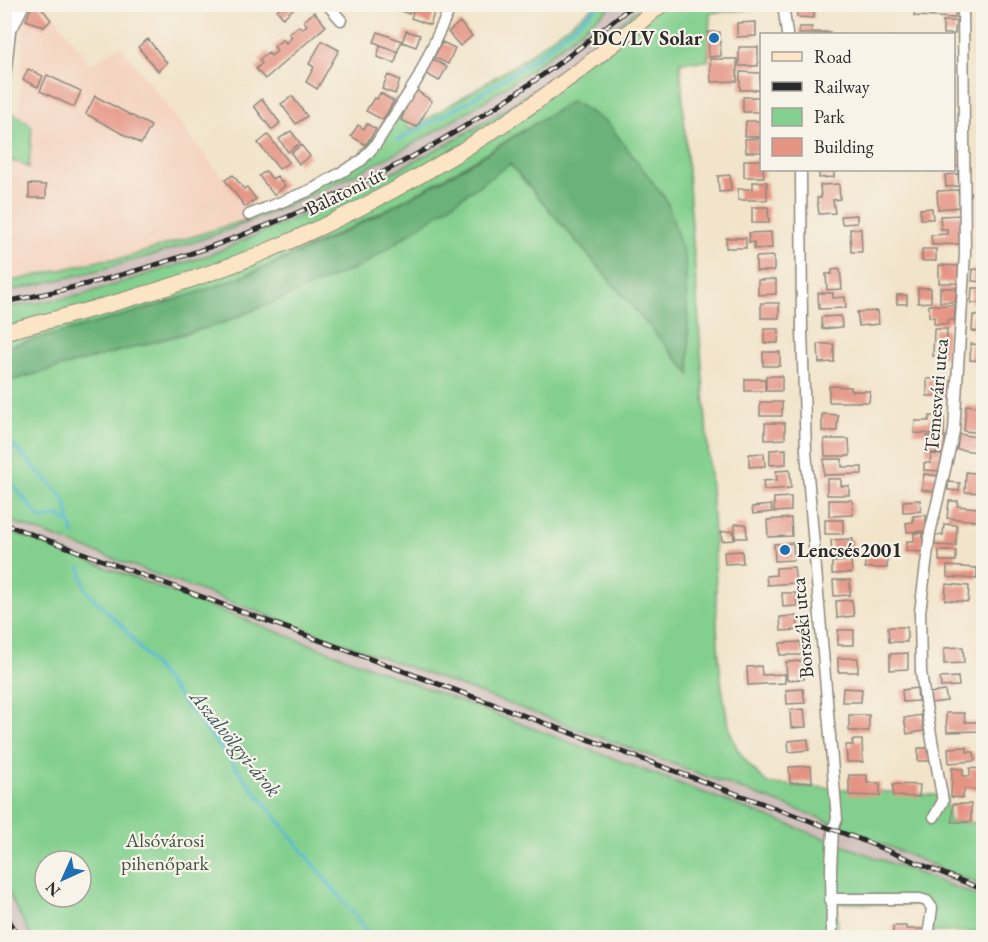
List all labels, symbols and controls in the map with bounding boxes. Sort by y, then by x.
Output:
place label: DC/LV Solar [592,25,703,51]
marker: DC/LV Solar [707,31,721,45]
legend [760,33,955,171]
text: Road [814,45,853,68]
text: Railway [814,75,870,98]
text: Park [814,105,845,128]
text: Building [814,135,874,158]
street label: Balatoni út [301,160,390,221]
street label: Temesvári utca [918,337,954,453]
place label: Lencsés2001 [797,537,902,563]
marker: Lencsés2001 [778,543,792,557]
street label: Borszéki utca [785,577,819,679]
water label: Aszalvölgyi-árok [183,682,288,802]
park label: Alsóvárosi pihenőpark [121,827,210,876]
north arrow [33,849,93,909]
text: N [41,877,65,901]

